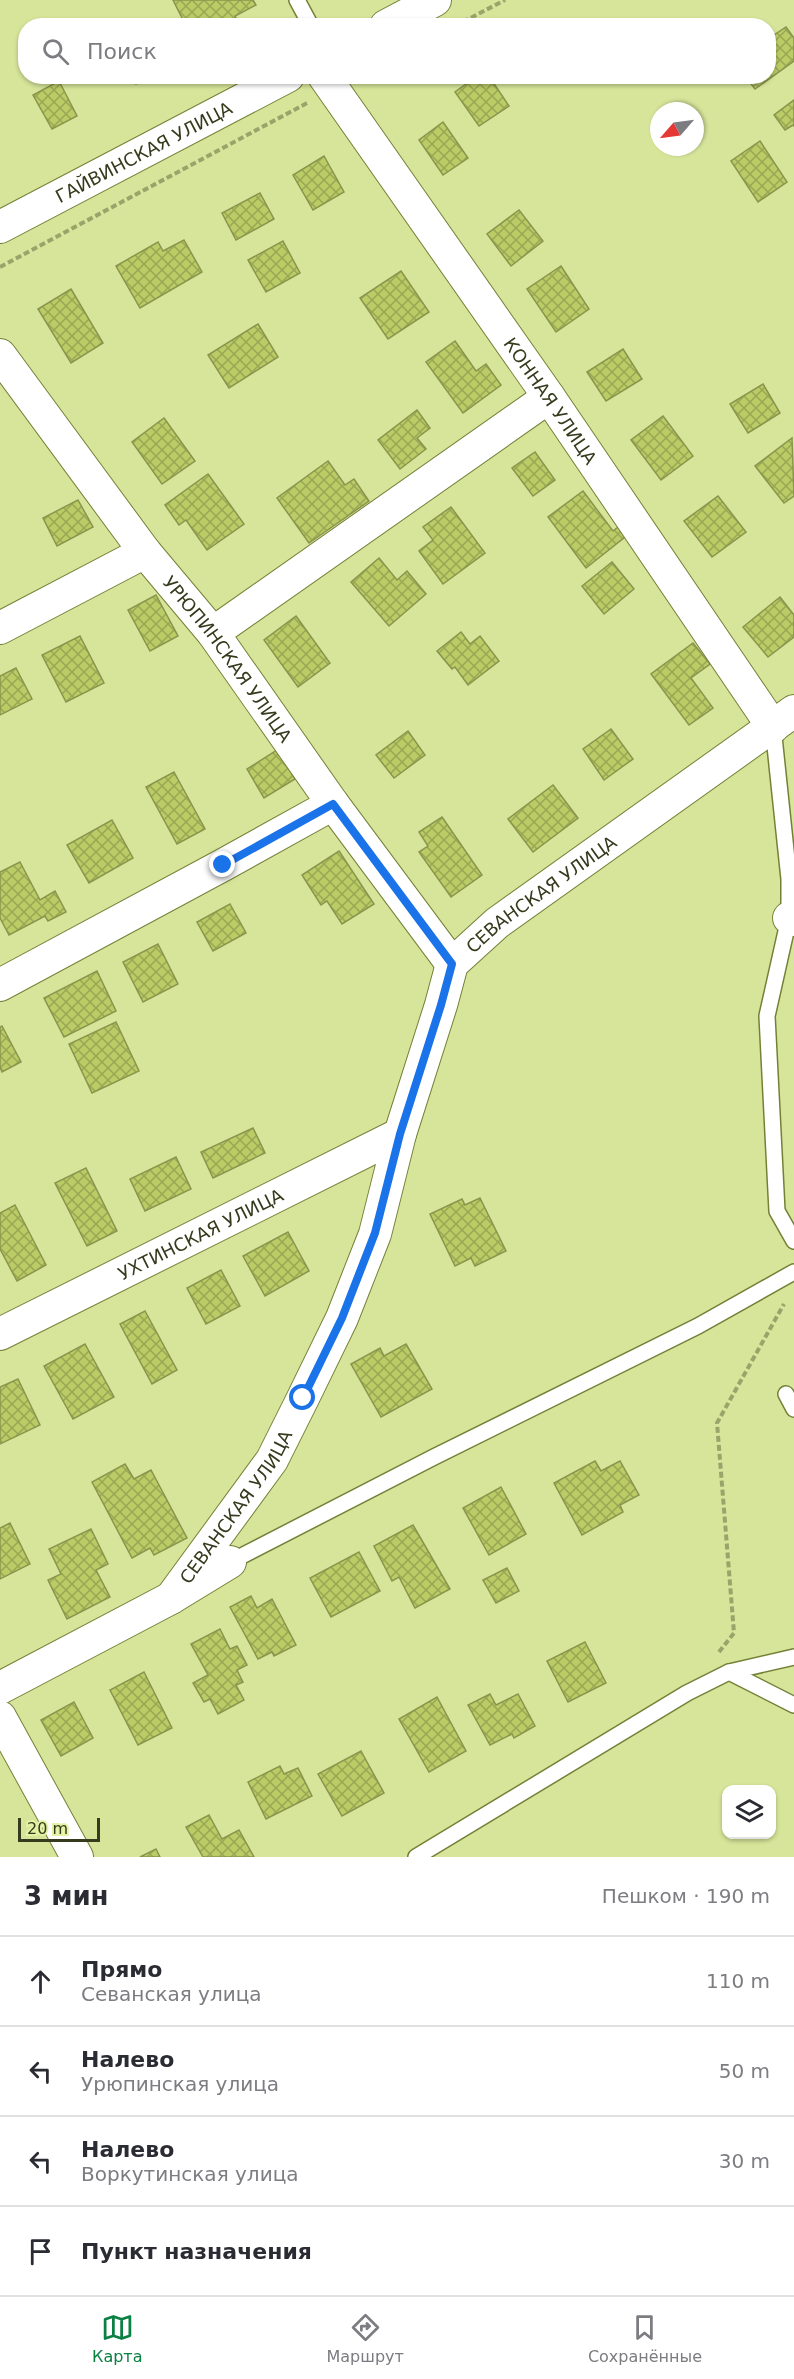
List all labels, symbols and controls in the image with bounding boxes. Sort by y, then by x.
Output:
search box [18,18,776,84]
icon: search [39,35,72,68]
text: Поиск [87,39,157,64]
street label: ГАЙВИНСКАЯ УЛИЦА [52,97,236,207]
north arrow [650,102,704,156]
street label: КОННАЯ УЛИЦА [500,333,602,468]
street label: УРЮПИНСКАЯ УЛИЦА [159,572,297,747]
street label: СЕВАНСКАЯ УЛИЦА [461,830,621,957]
route end [209,851,235,877]
street label: УХТИНСКАЯ УЛИЦА [114,1184,287,1284]
route start [289,1384,315,1410]
street label: СЕВАНСКАЯ УЛИЦА [175,1426,296,1587]
map controls [722,1785,776,1839]
button: layers [722,1785,776,1839]
scale bar [18,1815,100,1842]
text: 20 m [27,1819,68,1838]
text: 3 мин [24,1881,109,1911]
text: Пешком · 190 m [602,1884,770,1908]
text: Прямо [81,1957,162,1982]
icon: ahead [24,1965,57,1998]
text: 110 m [706,1969,770,1993]
text: Севанская улица [81,1982,262,2006]
text: Налево [81,2047,174,2072]
icon: left [24,2055,57,2088]
text: 50 m [719,2059,770,2083]
text: Урюпинская улица [81,2072,279,2096]
text: Налево [81,2137,174,2162]
icon: left [24,2145,57,2178]
text: 30 m [719,2149,770,2173]
text: Воркутинская улица [81,2162,299,2186]
icon: arrive [24,2235,57,2268]
text: Пункт назначения [81,2239,312,2264]
tab: Карта [92,2311,142,2366]
tab: Маршрут [327,2311,404,2366]
tab: Сохранённые [588,2311,702,2366]

